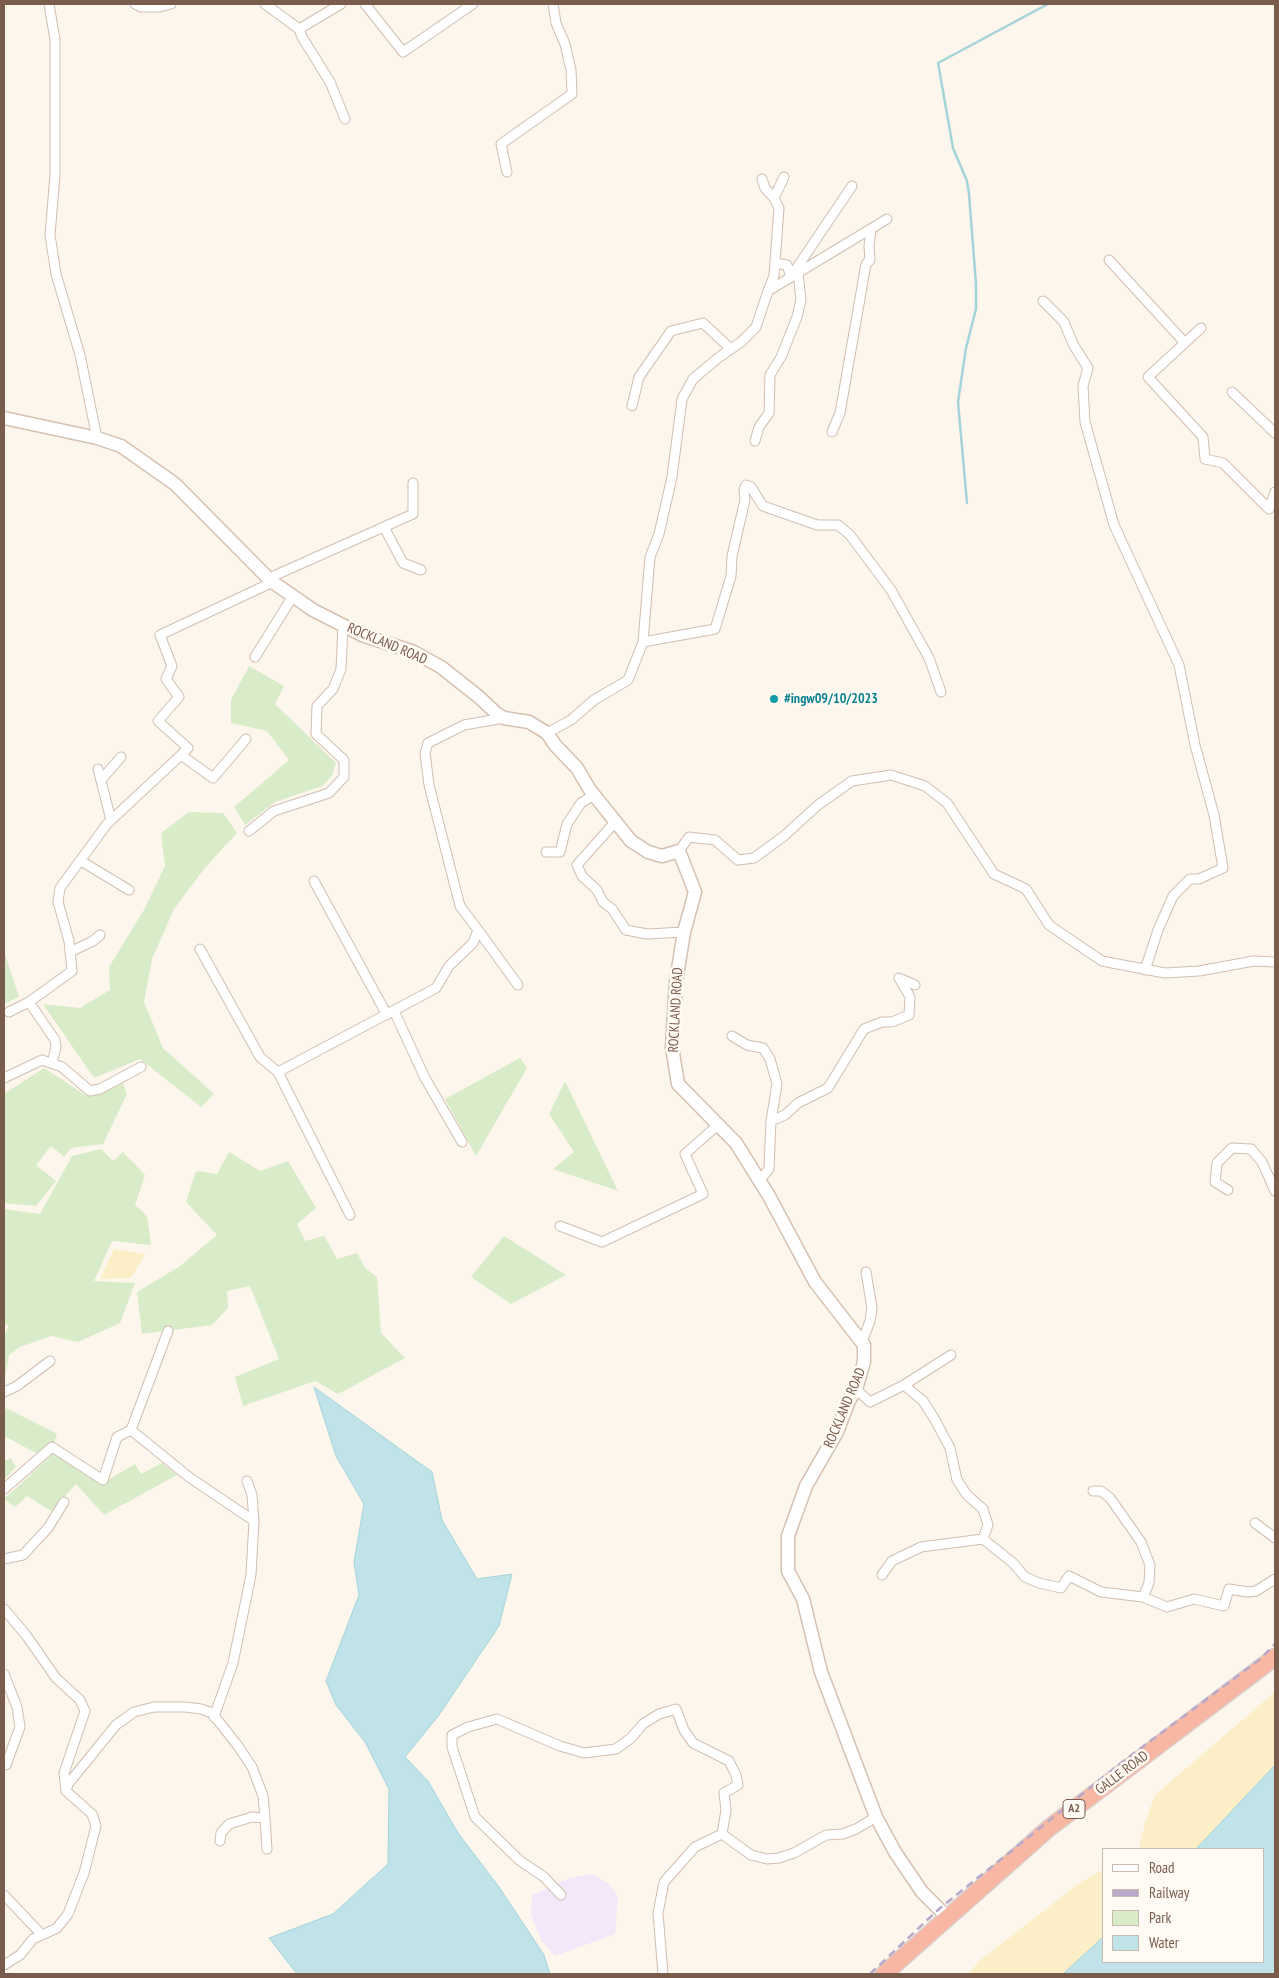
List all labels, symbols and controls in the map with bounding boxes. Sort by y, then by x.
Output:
street label: ROCKLAND ROAD [344,620,430,668]
place label: #ingw09/10/2023 [784,691,878,707]
marker: #ingw09/10/2023 [768,693,780,705]
street label: ROCKLAND ROAD [665,967,687,1053]
street label: ROCKLAND ROAD [821,1365,869,1451]
street label: GALLE ROAD [1092,1748,1152,1798]
road number: A2 [1063,1800,1085,1818]
legend [1102,1848,1264,1963]
text: Road [1149,1858,1175,1877]
text: Railway [1149,1883,1189,1902]
text: Park [1149,1908,1171,1927]
text: Water [1149,1933,1179,1952]

